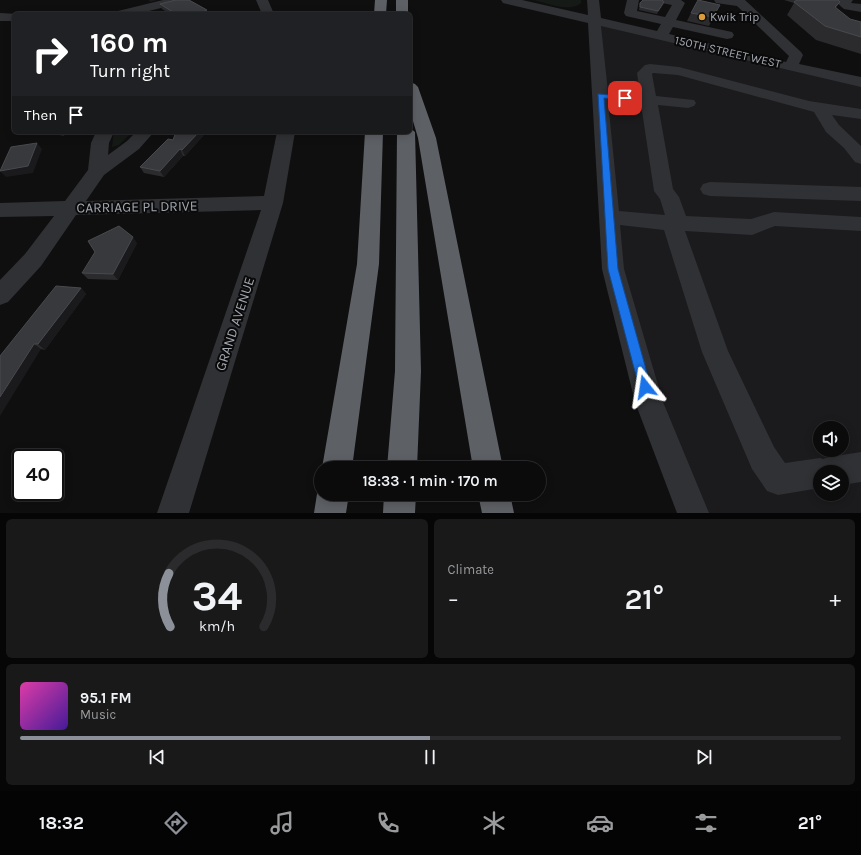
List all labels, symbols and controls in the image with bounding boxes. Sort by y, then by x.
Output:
place label: Kwik Trip [710,10,759,24]
marker: Kwik Trip [697,12,707,22]
text: 160 m [90,26,168,59]
icon: right [24,28,76,80]
street label: 150TH STREET WEST [674,33,782,71]
text: Turn right [90,60,170,82]
pin [608,81,642,115]
icon: arrive [614,87,636,109]
icon: arrive [65,104,87,126]
text: Then [24,106,57,124]
street label: CARRIAGE PL DRIVE [76,197,198,217]
street label: GRAND AVENUE [212,275,258,373]
position arrow [624,366,666,408]
map controls [813,421,849,501]
button: sound [813,421,849,457]
speed limit sign: 40 [12,449,64,501]
button: layers [813,465,849,501]
text: 18:33 · 1 min · 170 m [362,472,498,490]
text: Climate [448,562,494,577]
text: 34 [191,571,242,619]
text: 21° [624,581,664,617]
text: − [448,586,459,612]
text: + [829,586,841,612]
text: km/h [199,617,235,634]
text: 95.1 FM [80,689,132,707]
text: Music [80,707,116,722]
icon: previous [146,746,168,768]
icon: pause [419,746,441,768]
icon: next [693,746,715,768]
icon: directions [162,809,190,837]
icon: music [268,809,296,837]
icon: phone [374,809,402,837]
icon: climate [480,809,508,837]
icon: car [586,809,614,837]
icon: filters [692,809,720,837]
text: 18:32 [39,812,84,834]
text: 21° [798,812,822,834]

